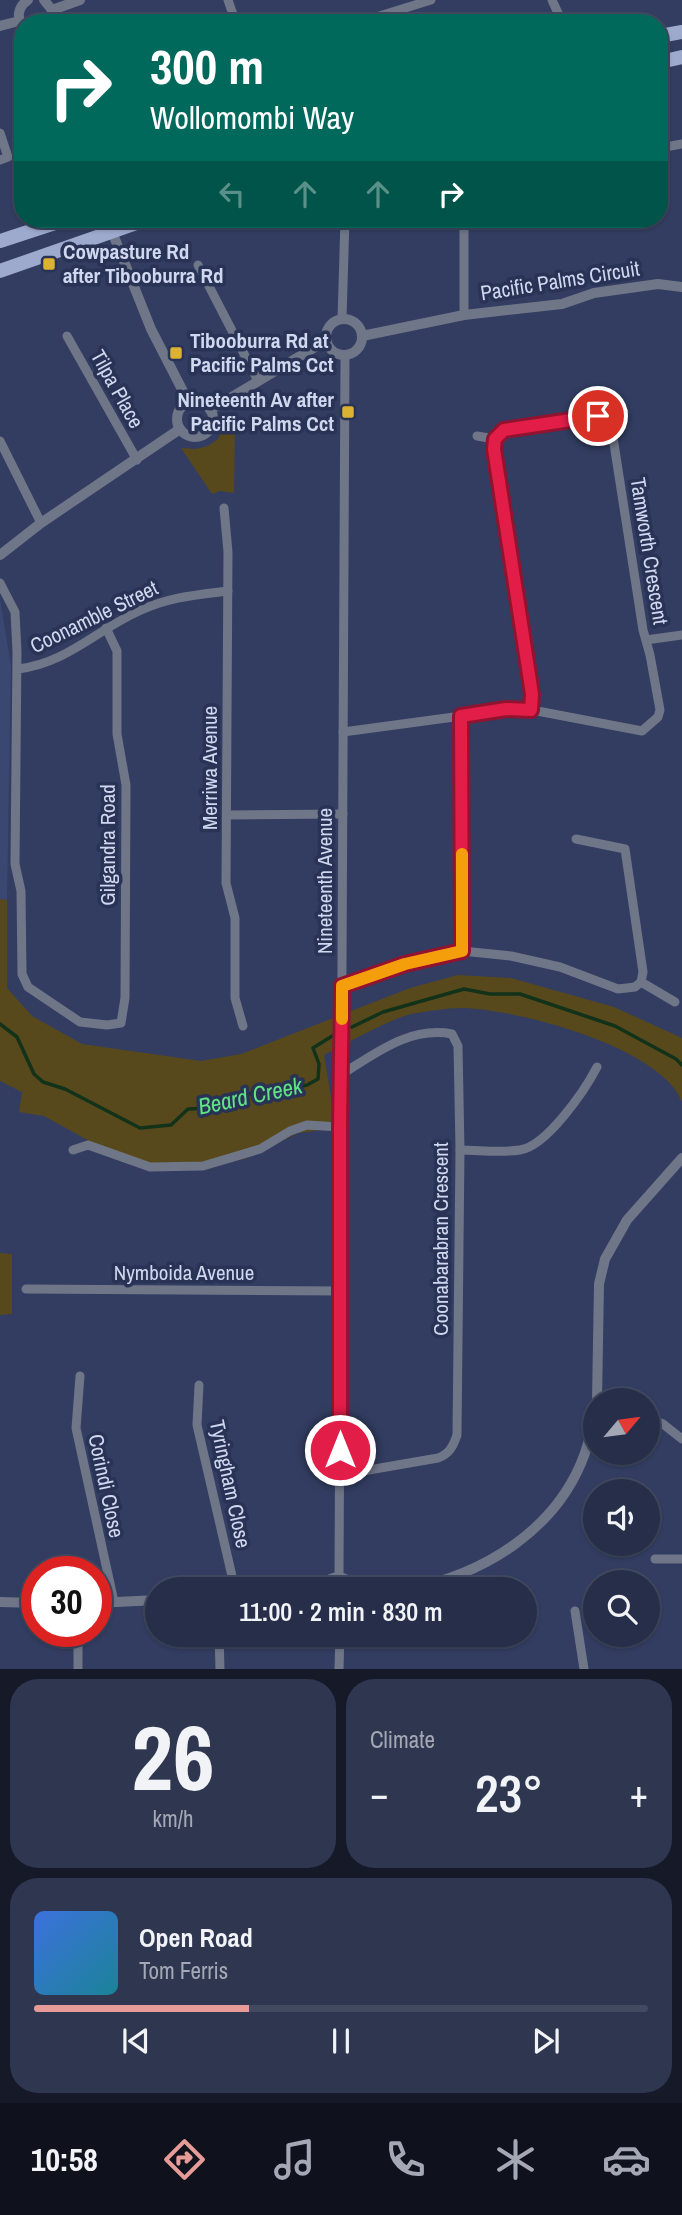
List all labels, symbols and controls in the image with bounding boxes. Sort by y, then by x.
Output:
text: 300 m [150,33,264,99]
icon: right [35,42,126,133]
text: Wollomombi Way [150,96,354,139]
icon: left [213,175,251,213]
icon: ahead [286,175,324,213]
icon: ahead [359,175,397,213]
icon: right [432,175,470,213]
place label: Cowpasture Rd after Tibooburra Rd [63,237,223,290]
street label: Pacific Palms Circuit [478,254,642,307]
marker: Cowpasture Rd after Tibooburra Rd [41,256,57,272]
place label: Tibooburra Rd at Pacific Palms Cct [190,326,334,379]
street label: Tilpa Place [84,344,151,433]
marker: Tibooburra Rd at Pacific Palms Cct [168,345,184,361]
place label: Nineteenth Av after Pacific Palms Cct [177,385,334,438]
pin [568,386,628,446]
icon: arrive [579,397,617,435]
marker: Nineteenth Av after Pacific Palms Cct [340,404,356,420]
street label: Tamworth Crescent [624,475,675,627]
street label: Coonamble Street [25,573,163,660]
street label: Merriwa Avenue [195,706,224,830]
street label: Gilgandra Road [93,784,122,906]
street label: Nineteenth Avenue [310,808,339,954]
water label: Beard Creek [195,1069,306,1122]
street label: Coonabarabran Crescent [426,1142,455,1336]
street label: Nymboida Avenue [114,1258,254,1287]
north arrow [583,1388,660,1465]
map controls [583,1388,660,1647]
position arrow [303,1413,377,1487]
street label: Tyringham Close [203,1417,258,1551]
street label: Corindi Close [81,1431,132,1540]
button: sound [583,1479,660,1556]
speed limit sign: 30 [21,1556,112,1647]
button: search [583,1570,660,1647]
text: 11:00 · 2 min · 830 m [239,1594,443,1629]
text: 26 [132,1696,215,1818]
text: Climate [370,1724,435,1755]
text: 23° [475,1758,543,1828]
text: − [370,1768,388,1819]
text: + [630,1768,648,1819]
text: km/h [153,1803,193,1834]
text: Open Road [139,1920,253,1955]
text: Tom Ferris [139,1955,228,1986]
icon: previous [117,2022,155,2060]
icon: pause [322,2022,360,2060]
icon: next [527,2022,565,2060]
icon: directions [160,2135,209,2184]
icon: music [270,2135,319,2184]
icon: phone [381,2135,430,2184]
icon: climate [491,2135,540,2184]
icon: car [602,2135,651,2184]
text: 10:58 [31,2138,98,2181]

